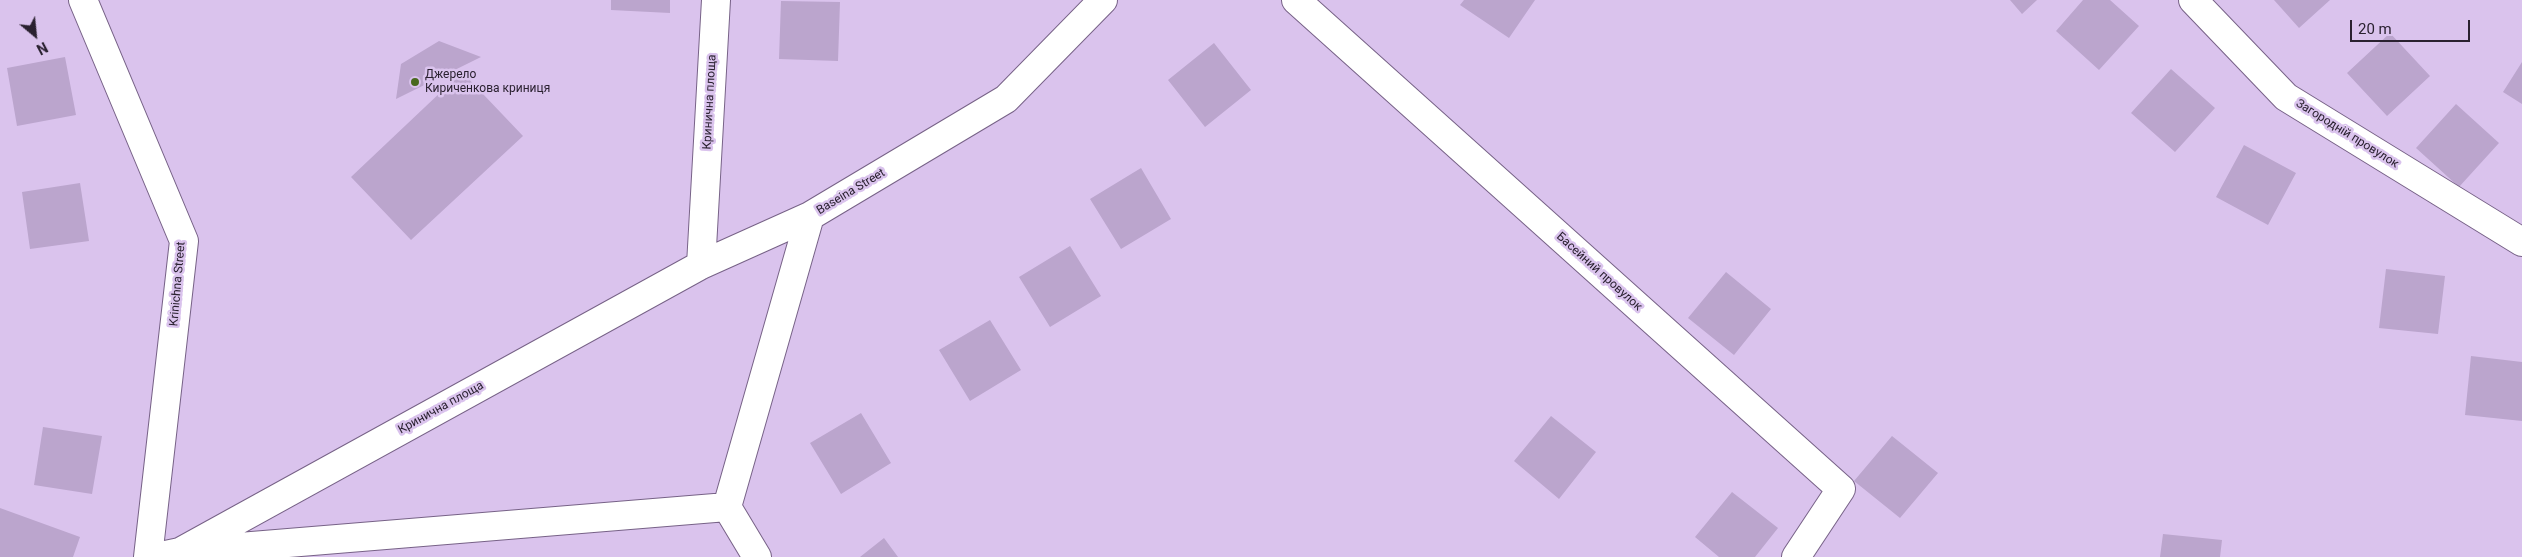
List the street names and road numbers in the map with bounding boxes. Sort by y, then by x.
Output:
street label: Кринична площа [700,54,720,150]
street label: Загородній провулок [2293,96,2401,172]
street label: Baseina Street [814,166,888,218]
street label: Басейний провулок [1553,230,1645,314]
street label: Krinichna Street [167,241,189,327]
street label: Кринична площа [396,379,486,437]

